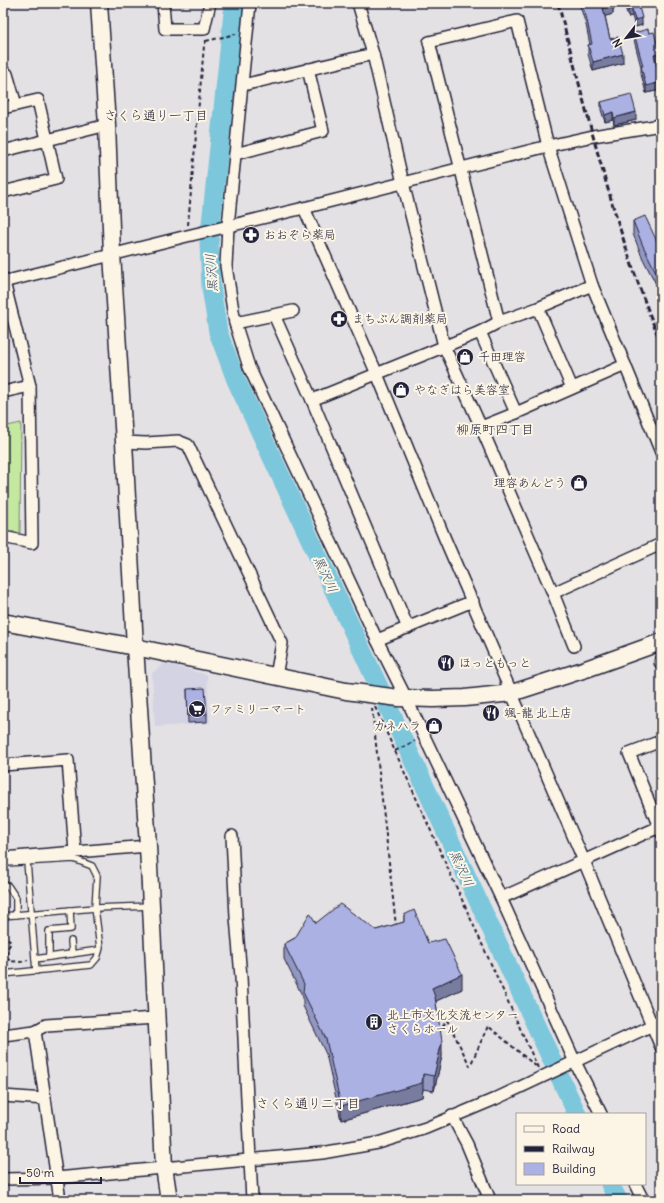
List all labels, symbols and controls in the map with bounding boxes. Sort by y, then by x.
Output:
north arrow [606,18,646,58]
text: N [609,36,625,50]
district label: さくら通り一丁目 [104,107,208,124]
pharmacy icon: おおぞら薬局 [241,225,261,245]
place label: おおぞら薬局 [264,227,336,242]
water label: 黒沢川 [202,253,221,293]
pharmacy icon: まちぶん調剤薬局 [329,309,349,329]
place label: まちぶん調剤薬局 [352,311,448,326]
shop icon: 千田理容 [455,347,475,367]
place label: 千田理容 [478,349,526,364]
shop icon: やなぎはら美容室 [391,380,411,400]
place label: やなぎはら美容室 [414,382,510,397]
district label: 柳原町四丁目 [456,421,534,438]
shop icon: 理容あんどう [569,473,589,493]
place label: 理容あんどう [494,475,566,490]
water label: 黒沢川 [310,553,341,595]
restaurant icon: ほっともっと [436,653,456,673]
place label: ほっともっと [459,655,531,670]
supermarket icon: ファミリーマート [187,699,207,719]
place label: ファミリーマート [210,701,306,716]
restaurant icon: 颯-龍 北上店 [481,703,501,723]
place label: 颯-龍 北上店 [504,705,572,720]
shop icon: カネハラ [424,716,444,736]
place label: カネハラ [373,718,421,733]
water label: 黒沢川 [446,847,477,889]
place label: 北上市文化交流センター さくらホール [387,1007,519,1036]
building icon: 北上市文化交流センター さくらホール [364,1012,384,1032]
district label: さくら通り二丁目 [256,1095,360,1112]
legend [516,1113,646,1185]
text: Road [552,1121,580,1136]
text: Railway [552,1141,595,1156]
scale bar [20,1159,101,1185]
text: Building [552,1161,596,1176]
text: 50 m [26,1165,55,1180]

